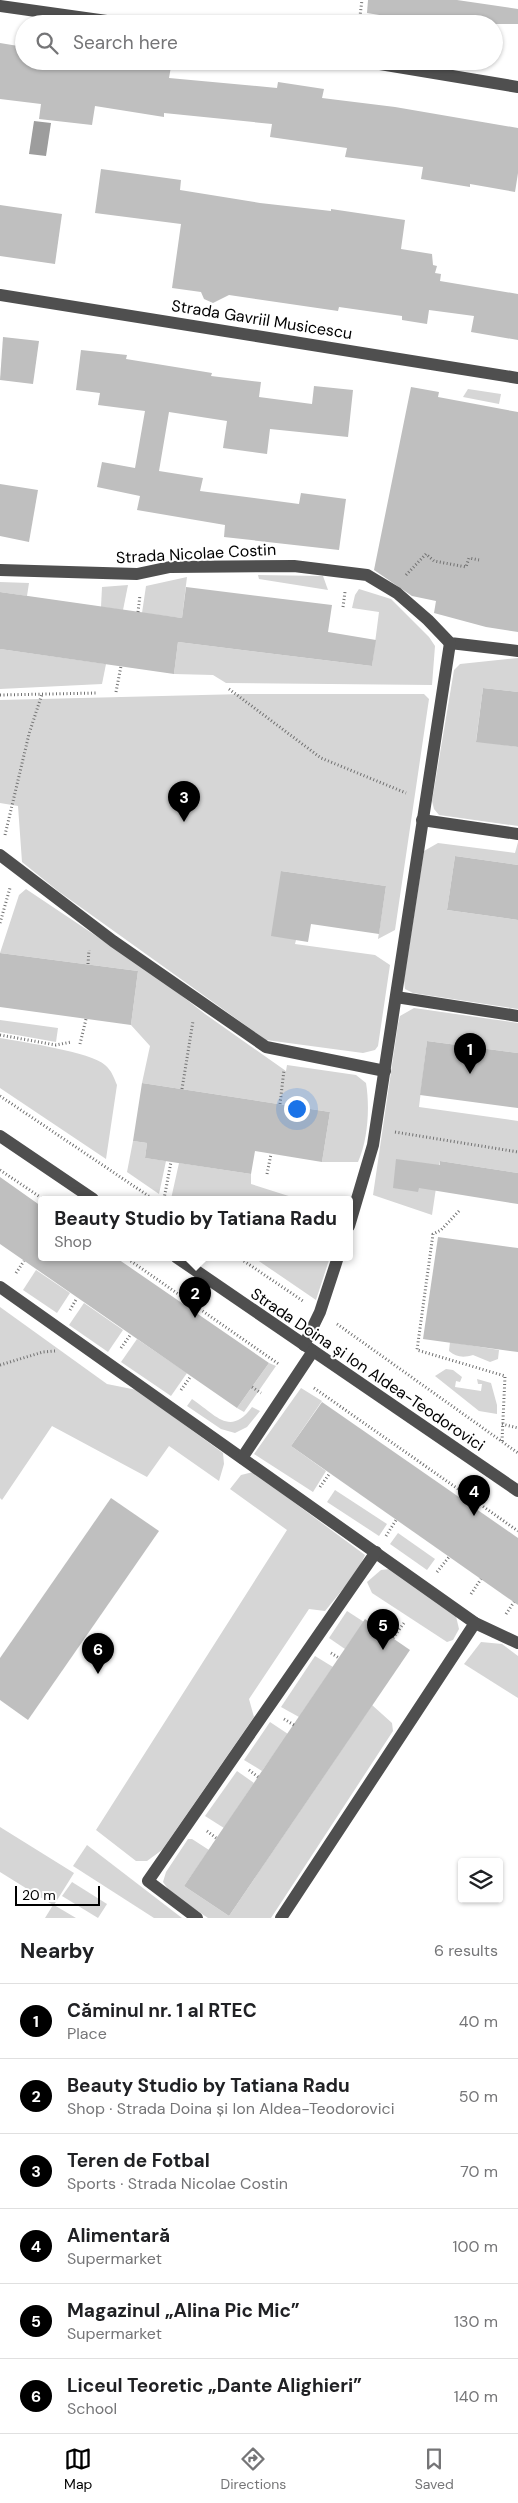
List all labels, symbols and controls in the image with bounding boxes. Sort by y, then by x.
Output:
search box [15,15,503,70]
icon: search [33,29,61,57]
text: Search here [73,30,178,55]
street label: Strada Gavriil Musicescu [170,295,354,344]
street label: Strada Nicolae Costin [115,539,277,568]
pin: 3 [168,781,200,822]
pin: 1 [454,1033,486,1074]
your location [284,1096,310,1122]
popup [38,1196,353,1261]
text: Beauty Studio by Tatiana Radu [54,1206,337,1231]
text: Shop [54,1231,92,1252]
pin: 2 [179,1277,211,1318]
street label: Strada Doina și Ion Aldea-Teodorovici [247,1283,489,1456]
pin: 4 [458,1475,490,1516]
pin: 5 [367,1609,399,1650]
pin: 6 [82,1633,114,1674]
map controls [458,1858,503,1903]
button: layers [458,1858,503,1903]
scale bar [15,1883,100,1906]
text: 20 m [22,1886,56,1904]
text: Nearby [20,1937,94,1965]
text: 6 results [434,1940,498,1961]
text: Căminul nr. 1 al RTEC [67,1998,257,2023]
text: 1 [33,2011,39,2032]
text: 40 m [459,2011,498,2032]
text: Place [67,2023,107,2044]
text: Beauty Studio by Tatiana Radu [67,2073,350,2098]
text: 2 [31,2086,41,2107]
text: 50 m [459,2086,498,2107]
text: Shop · Strada Doina și Ion Aldea-Teodorovici [67,2098,395,2119]
text: Teren de Fotbal [67,2148,210,2173]
text: 3 [31,2161,41,2182]
text: 70 m [460,2161,498,2182]
text: Sports · Strada Nicolae Costin [67,2173,288,2194]
text: Alimentară [67,2223,170,2248]
text: 4 [31,2236,41,2257]
text: 100 m [453,2236,498,2257]
text: Supermarket [67,2248,162,2269]
text: Magazinul „Alina Pic Mic” [67,2298,300,2323]
text: 5 [31,2311,41,2332]
text: 130 m [454,2311,498,2332]
text: Supermarket [67,2323,162,2344]
text: Liceul Teoretic „Dante Alighieri” [67,2373,362,2398]
text: 6 [31,2386,41,2407]
text: 140 m [454,2386,498,2407]
text: School [67,2398,117,2419]
tab: Map [64,2445,92,2493]
tab: Directions [221,2445,286,2493]
tab: Saved [415,2445,454,2493]

